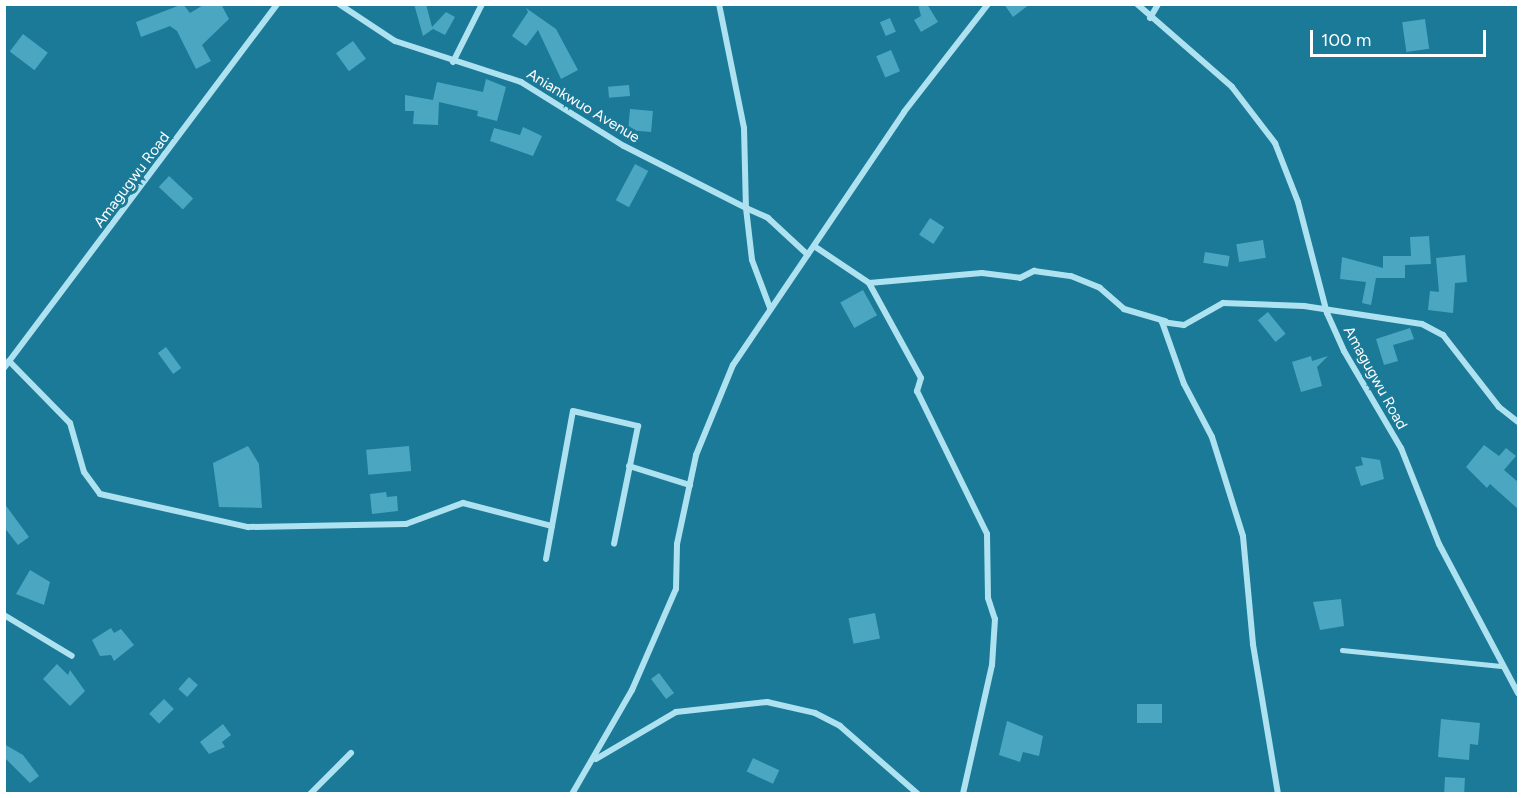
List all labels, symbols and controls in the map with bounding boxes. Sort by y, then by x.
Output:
scale bar [1313,18,1488,56]
text: 100 m [1321,29,1371,51]
street label: Aniankwuo Avenue [523,65,643,147]
street label: Amagugwu Road [90,129,174,231]
street label: Amagugwu Road [1339,323,1411,433]

